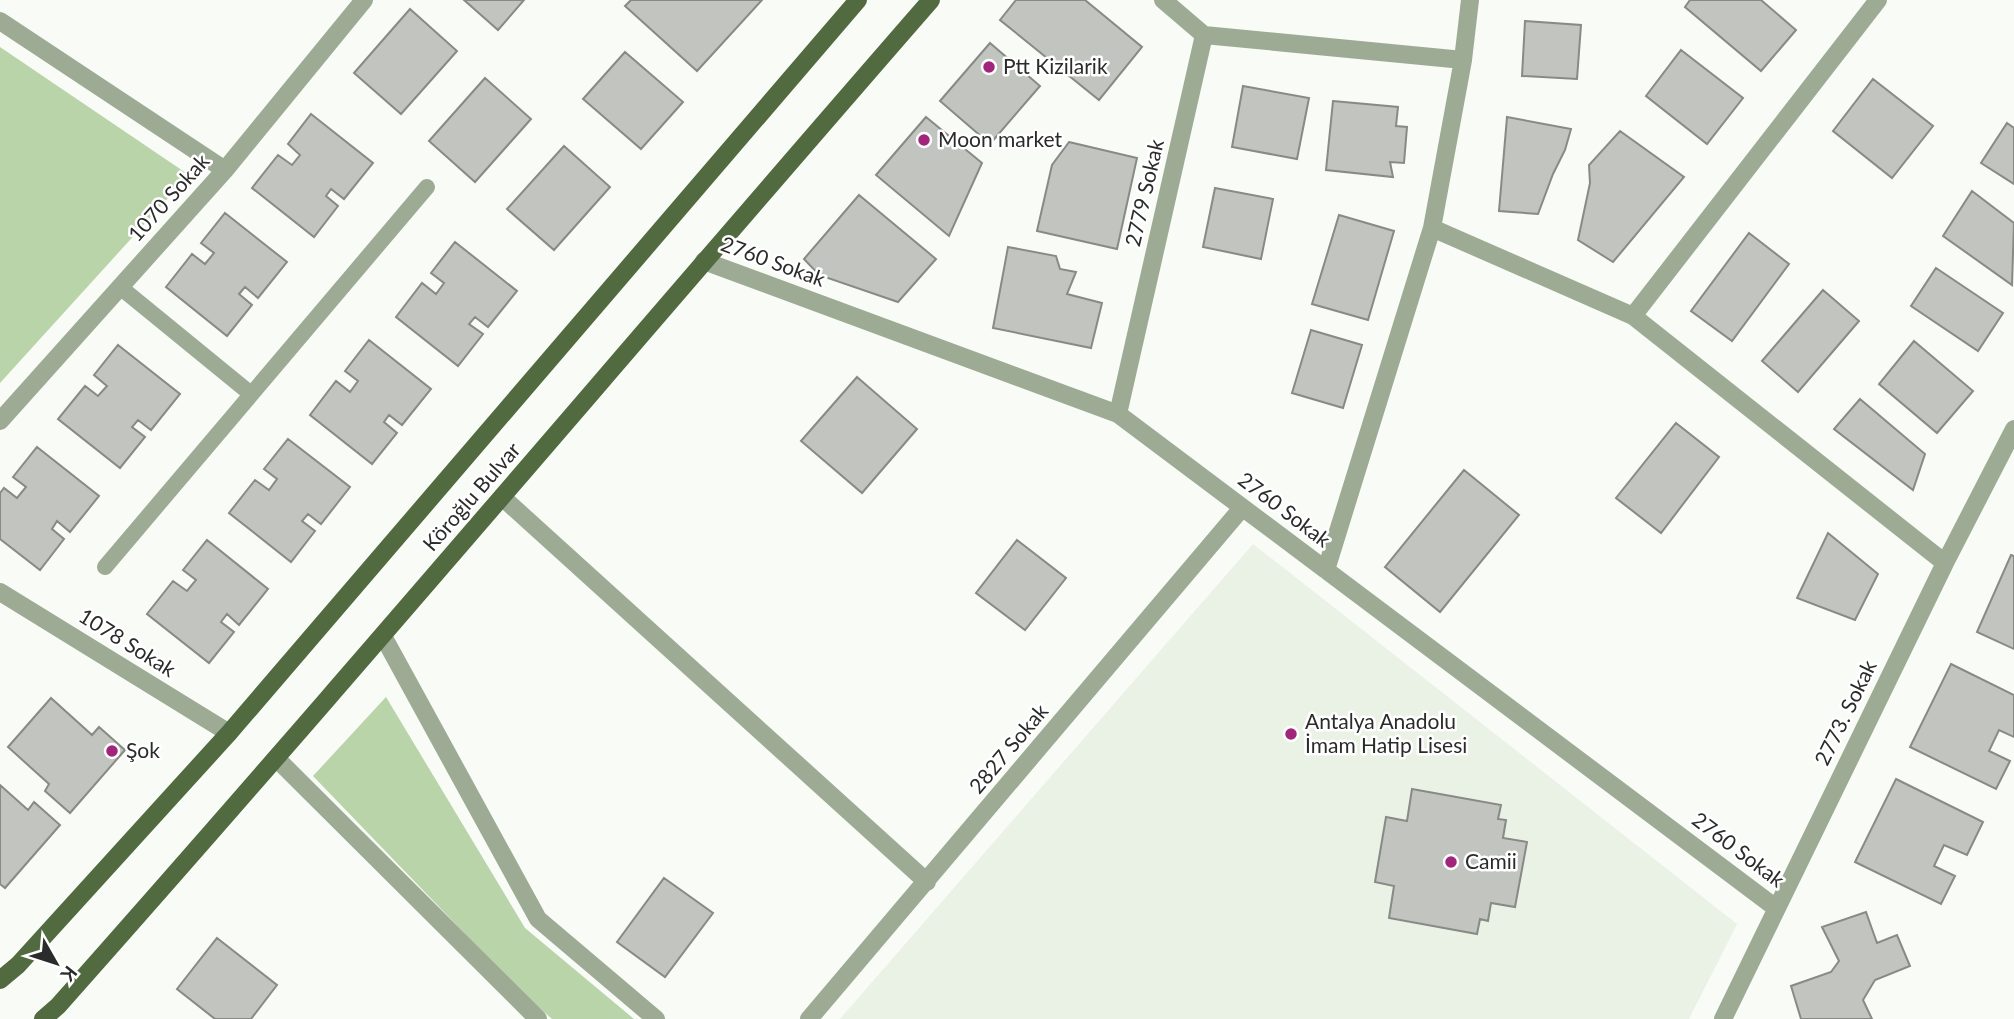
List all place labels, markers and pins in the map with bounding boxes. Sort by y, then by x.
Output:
place label: Ptt Kizilarik [1003,53,1108,78]
marker: Ptt Kizilarik [981,59,997,75]
place label: Moon market [938,126,1063,151]
marker: Moon market [916,132,932,148]
place label: Antalya Anadolu İmam Hatip Lisesi [1305,708,1467,757]
marker: Antalya Anadolu İmam Hatip Lisesi [1283,726,1299,742]
place label: Şok [126,737,160,762]
marker: Şok [104,743,120,759]
place label: Camii [1465,848,1517,873]
marker: Camii [1443,854,1459,870]

